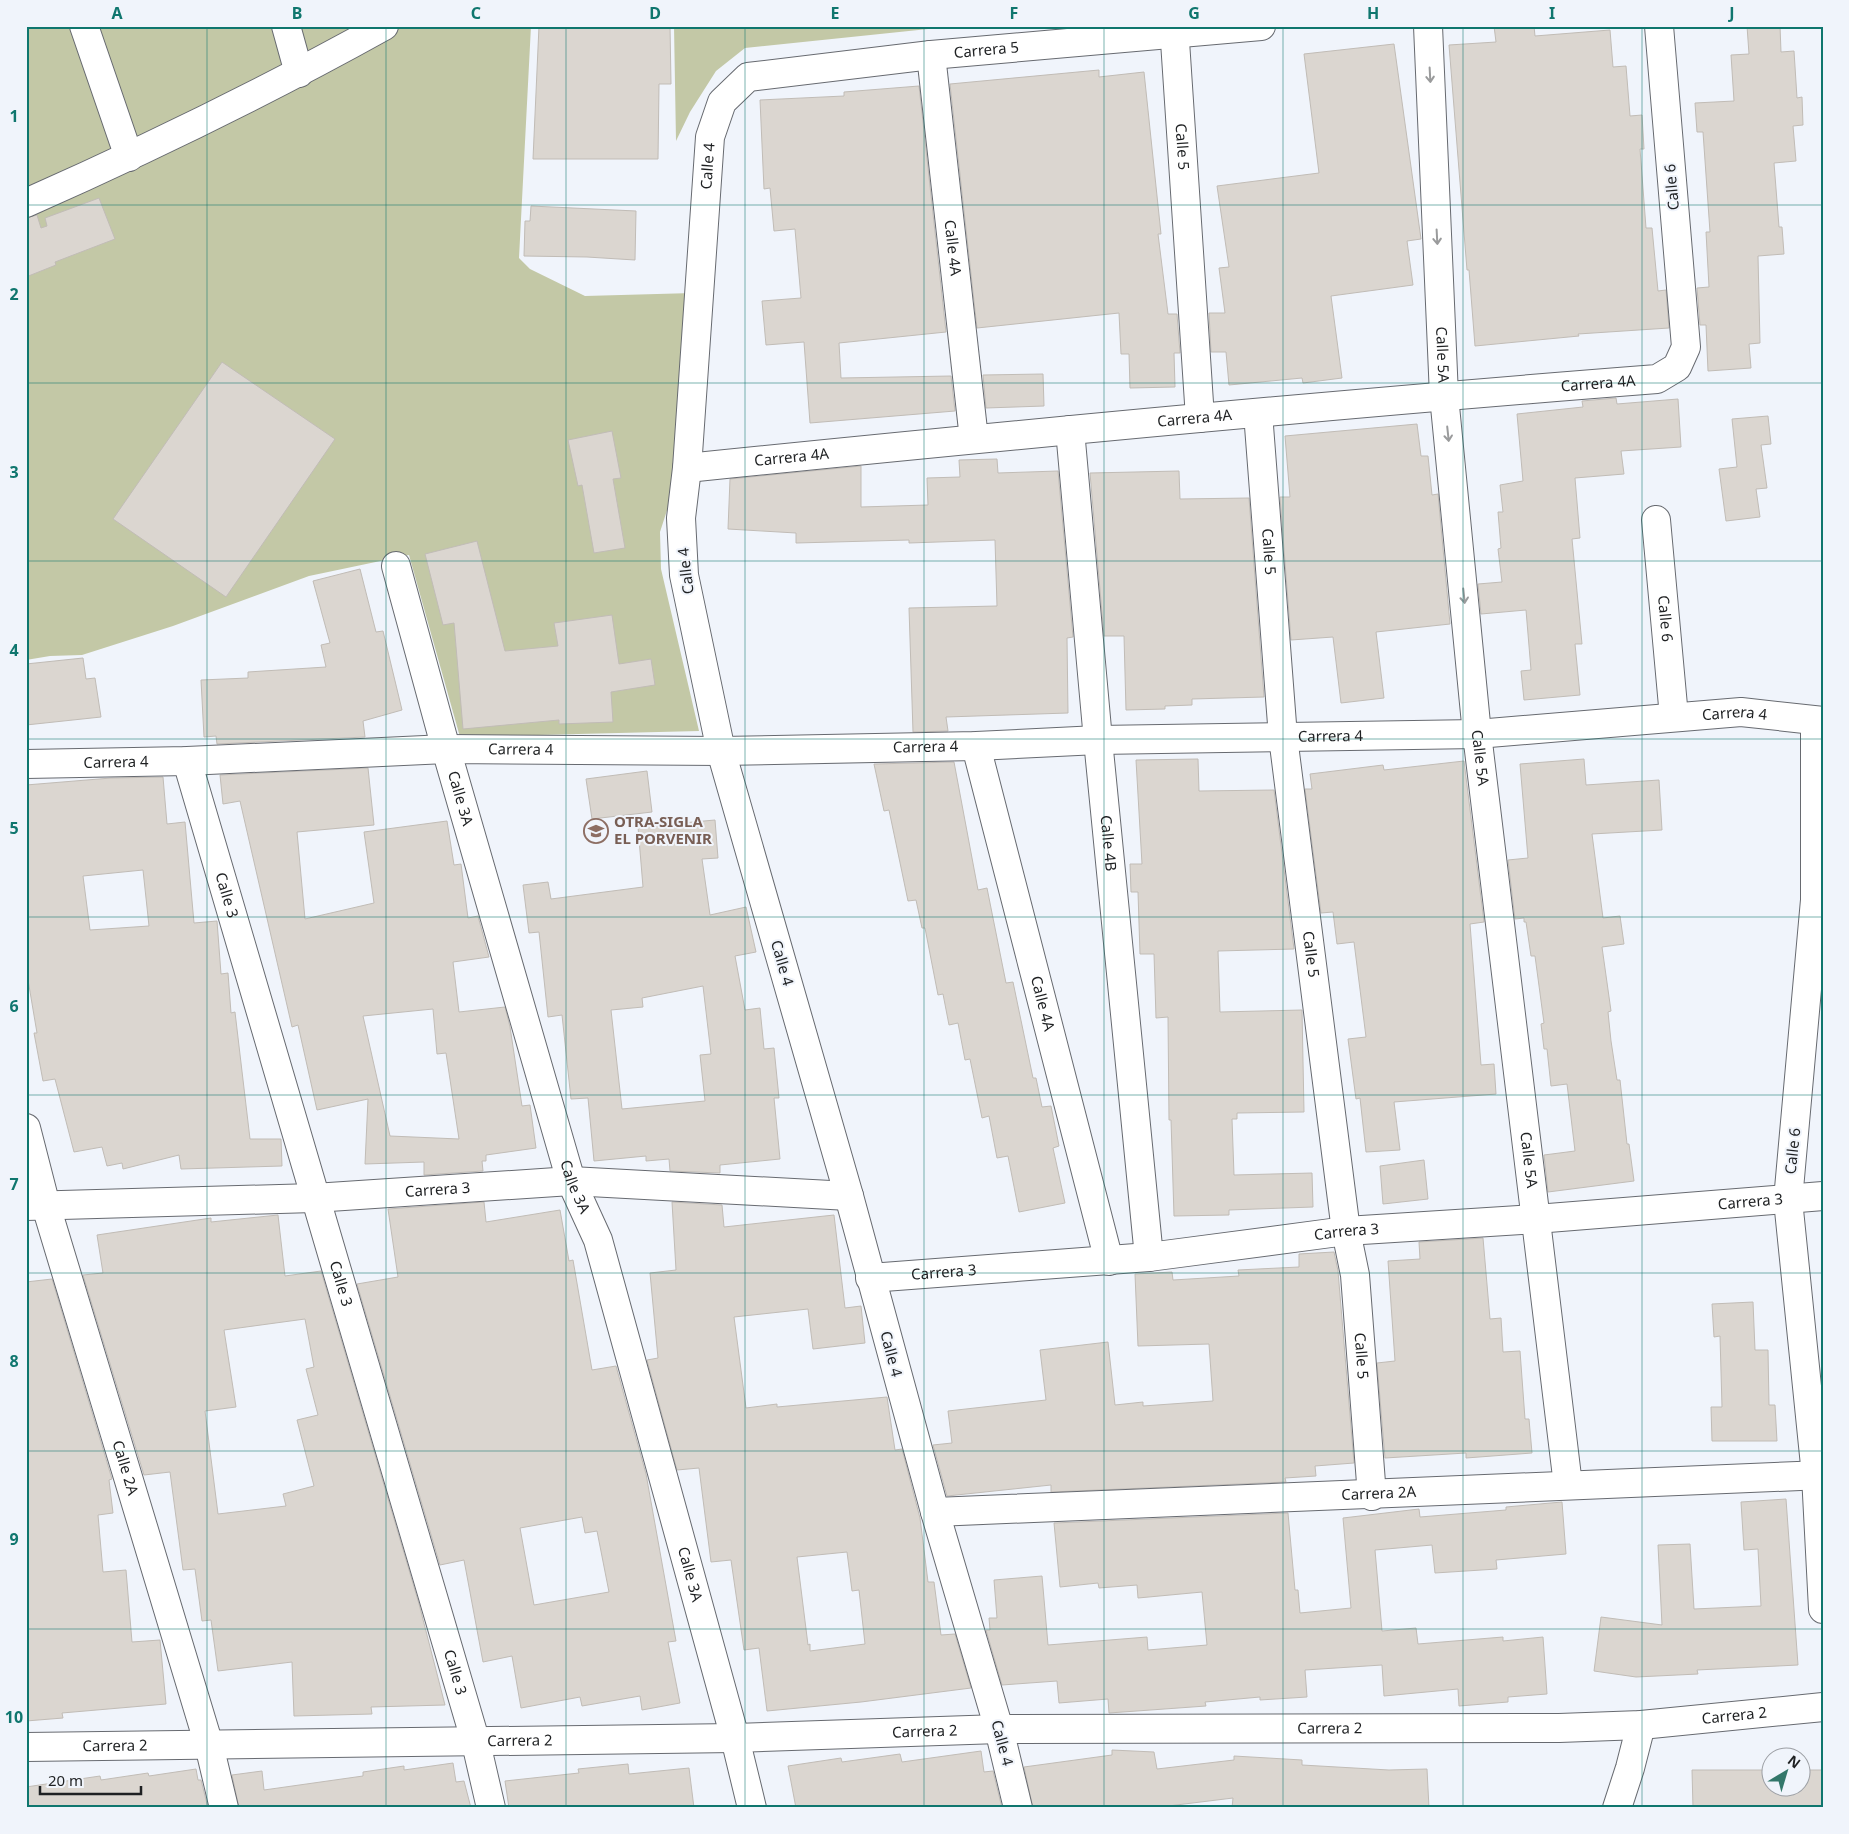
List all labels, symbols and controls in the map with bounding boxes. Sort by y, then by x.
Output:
text: A [111,2,123,24]
text: B [292,2,302,24]
text: C [471,2,481,24]
text: D [649,2,661,24]
text: E [831,2,840,24]
text: F [1010,2,1018,24]
text: G [1188,2,1200,24]
text: H [1367,2,1379,24]
text: I [1549,2,1555,24]
text: J [1727,2,1735,24]
street label: Carrera 5 [953,36,1020,62]
one-way arrow [1425,67,1434,83]
text: 1 [9,105,19,127]
street label: Calle 5 [1171,123,1195,171]
street label: Calle 4 [695,142,719,190]
street label: Calle 6 [1659,163,1683,211]
street label: Calle 4A [941,219,967,277]
one-way arrow [1432,229,1442,245]
text: 2 [9,283,19,305]
street label: Calle 5A [1432,326,1454,384]
street label: Carrera 4A [1560,370,1637,396]
street label: Carrera 4A [1156,404,1233,431]
one-way arrow [1443,426,1453,442]
street label: Carrera 4A [753,443,830,470]
text: 3 [9,461,19,483]
street label: Calle 5 [1258,527,1281,576]
street label: Calle 4 [672,546,698,595]
one-way arrow [1459,588,1469,604]
street label: Calle 6 [1654,594,1678,643]
text: 4 [9,639,19,661]
street label: Carrera 4 [1701,701,1769,724]
street label: Carrera 4 [1298,725,1364,746]
street label: Calle 5A [1468,729,1494,787]
street label: Carrera 4 [893,735,959,757]
street label: Carrera 4 [488,738,554,759]
street label: Carrera 4 [83,751,149,772]
street label: Calle 3A [444,768,479,828]
place label: OTRA-SIGLA EL PORVENIR [614,811,712,848]
street label: Calle 4B [1096,814,1122,872]
text: 5 [9,817,19,839]
school or university icon: OTRA-SIGLA EL PORVENIR [583,818,609,844]
street label: Calle 3 [211,870,244,920]
street label: Calle 5 [1299,930,1325,979]
street label: Calle 4 [767,938,799,988]
street label: Calle 4A [1027,974,1060,1033]
text: 6 [9,995,19,1017]
street label: Calle 6 [1780,1127,1804,1175]
street label: Calle 5A [1516,1131,1543,1189]
street label: Calle 3A [556,1157,596,1217]
text: 7 [9,1173,19,1195]
street label: Carrera 3 [404,1177,471,1201]
street label: Carrera 3 [1717,1188,1784,1213]
street label: Carrera 3 [1313,1218,1380,1244]
street label: Calle 3 [326,1258,358,1309]
street label: Carrera 3 [910,1259,977,1284]
street label: Calle 4 [876,1329,908,1379]
street label: Calle 5 [1350,1332,1374,1380]
text: 8 [9,1350,19,1372]
street label: Calle 2A [108,1438,144,1498]
street label: Carrera 2A [1341,1481,1417,1504]
text: 9 [9,1528,19,1550]
street label: Calle 3A [674,1544,708,1604]
street label: Calle 3 [440,1647,472,1697]
street label: Carrera 2 [1701,1702,1768,1728]
text: 10 [5,1706,23,1728]
street label: Carrera 2 [1297,1717,1362,1737]
street label: Calle 4 [987,1718,1019,1768]
street label: Carrera 2 [892,1719,958,1742]
street label: Carrera 2 [487,1729,553,1750]
street label: Carrera 2 [82,1734,148,1755]
north arrow [1762,1746,1812,1796]
text: N [1784,1750,1805,1772]
scale bar [40,1764,141,1796]
text: 20 m [48,1770,83,1790]

